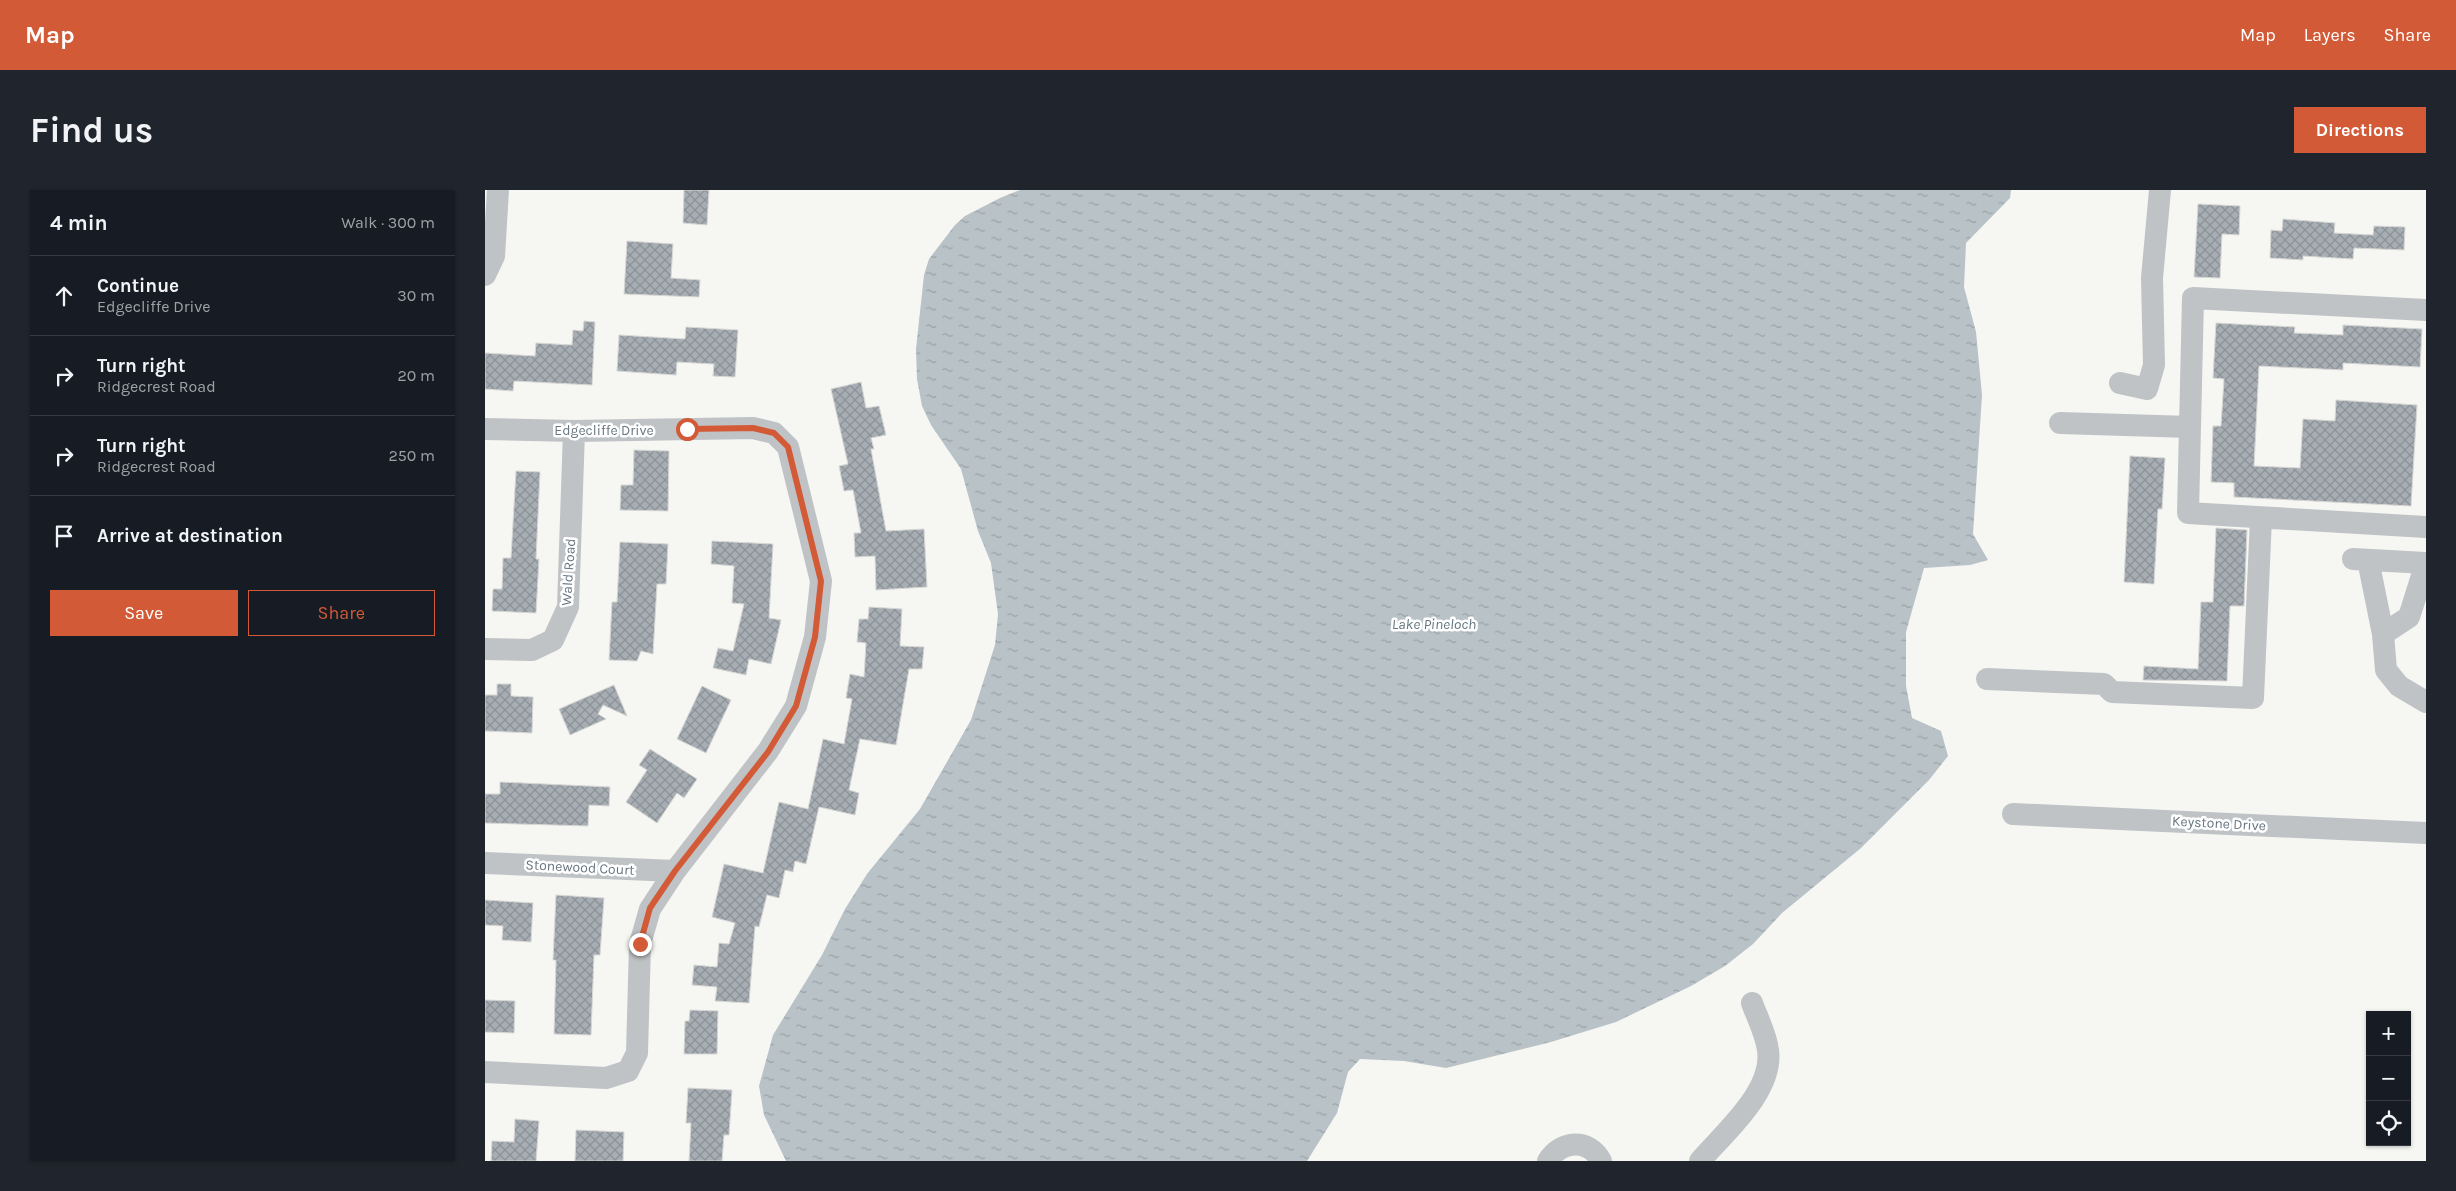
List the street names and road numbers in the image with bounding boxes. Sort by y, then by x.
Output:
street label: Edgecliffe Drive [554,422,654,439]
street label: Wald Road [558,538,579,606]
street label: Keystone Drive [2172,813,2266,834]
street label: Stonewood Court [525,856,635,879]

